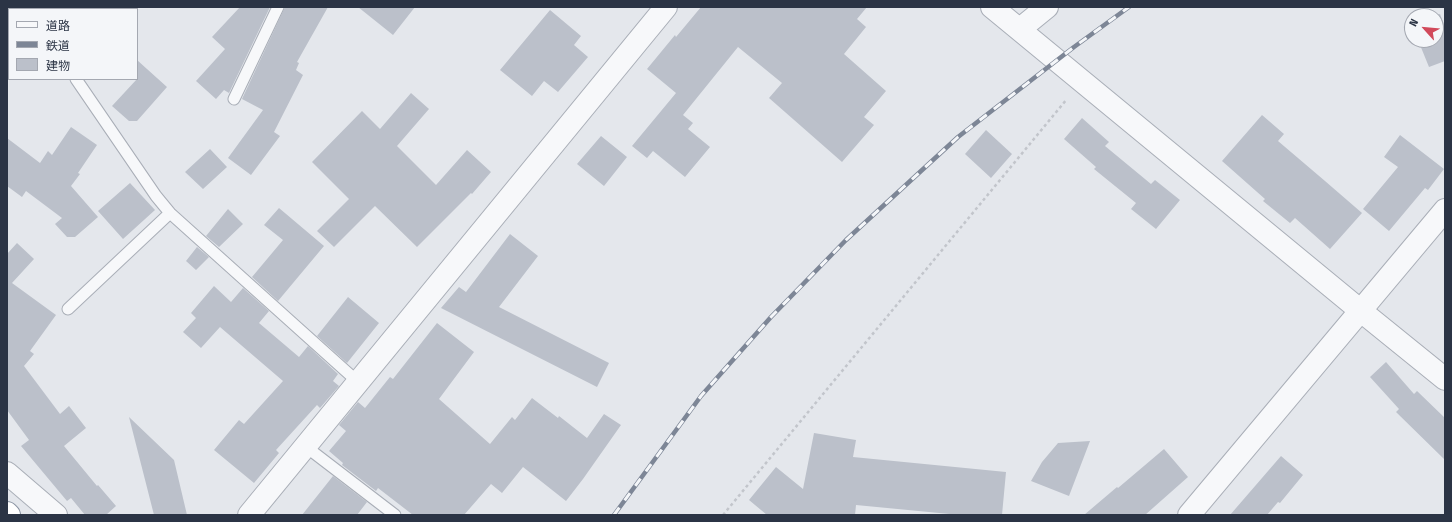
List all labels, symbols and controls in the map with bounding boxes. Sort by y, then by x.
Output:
legend [8,8,138,80]
north arrow [1404,8,1444,48]
text: N [1406,17,1421,29]
text: 道路 [46,19,70,33]
text: 鉄道 [46,39,70,53]
text: 建物 [46,59,70,73]

